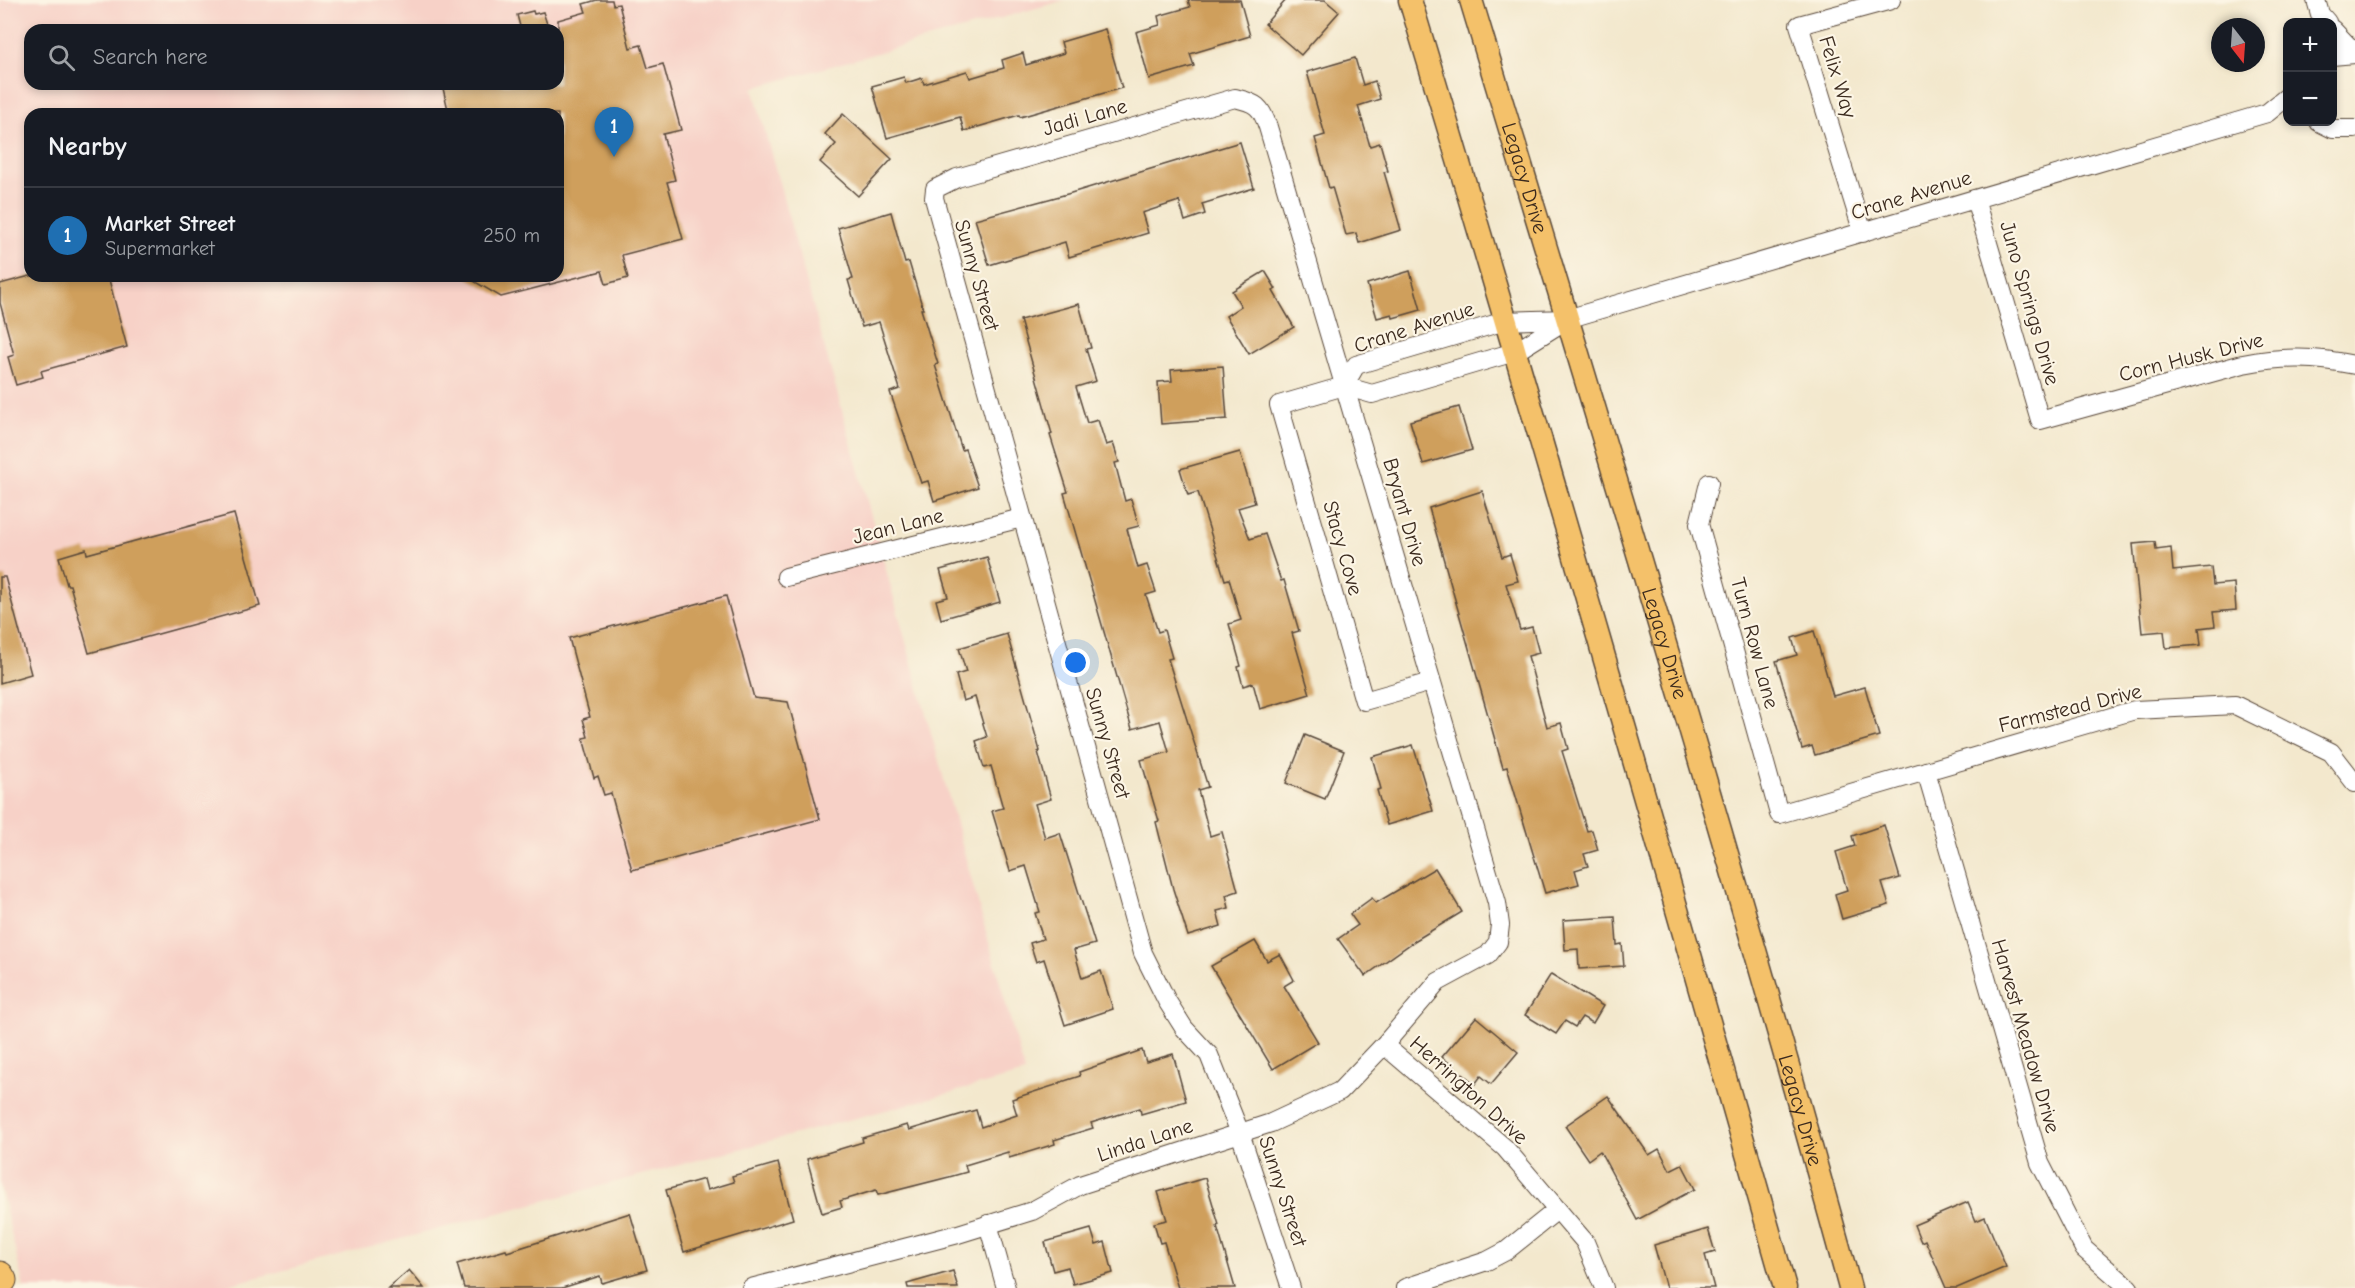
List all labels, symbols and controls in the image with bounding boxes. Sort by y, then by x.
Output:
north arrow [2211,18,2265,72]
map controls [2283,18,2337,126]
button: + [2283,18,2337,72]
search box [24,24,564,90]
street label: Felix Way [1814,33,1862,122]
icon: search [45,41,78,74]
text: Search here [93,44,208,70]
button: − [2283,72,2337,126]
street label: Jadi Lane [1040,94,1130,140]
pin: 1 [594,108,634,157]
street label: Legacy Drive [1497,120,1553,236]
text: Nearby [48,132,127,162]
street label: Crane Avenue [1848,165,1974,225]
text: Market Street [105,211,235,237]
street label: Sunny Street [950,217,1005,334]
street label: Juno Springs Drive [1995,218,2065,388]
text: 1 [64,224,71,247]
text: 250 m [483,224,540,247]
text: Supermarket [105,237,215,260]
street label: Crane Avenue [1351,296,1477,358]
street label: Corn Husk Drive [2116,327,2266,387]
street label: Bryant Drive [1378,455,1432,569]
street label: Stacy Cove [1318,498,1368,598]
street label: Jean Lane [850,503,946,549]
street label: Turn Row Lane [1726,575,1784,711]
street label: Legacy Drive [1637,585,1693,702]
your location [1061,648,1090,677]
street label: Farmstead Drive [1996,679,2144,737]
street label: Sunny Street [1081,685,1136,802]
street label: Harvest Meadow Drive [1987,936,2065,1136]
street label: Herrington Drive [1405,1031,1533,1149]
street label: Legacy Drive [1773,1052,1828,1168]
street label: Linda Lane [1094,1113,1196,1167]
street label: Sunny Street [1254,1133,1312,1250]

